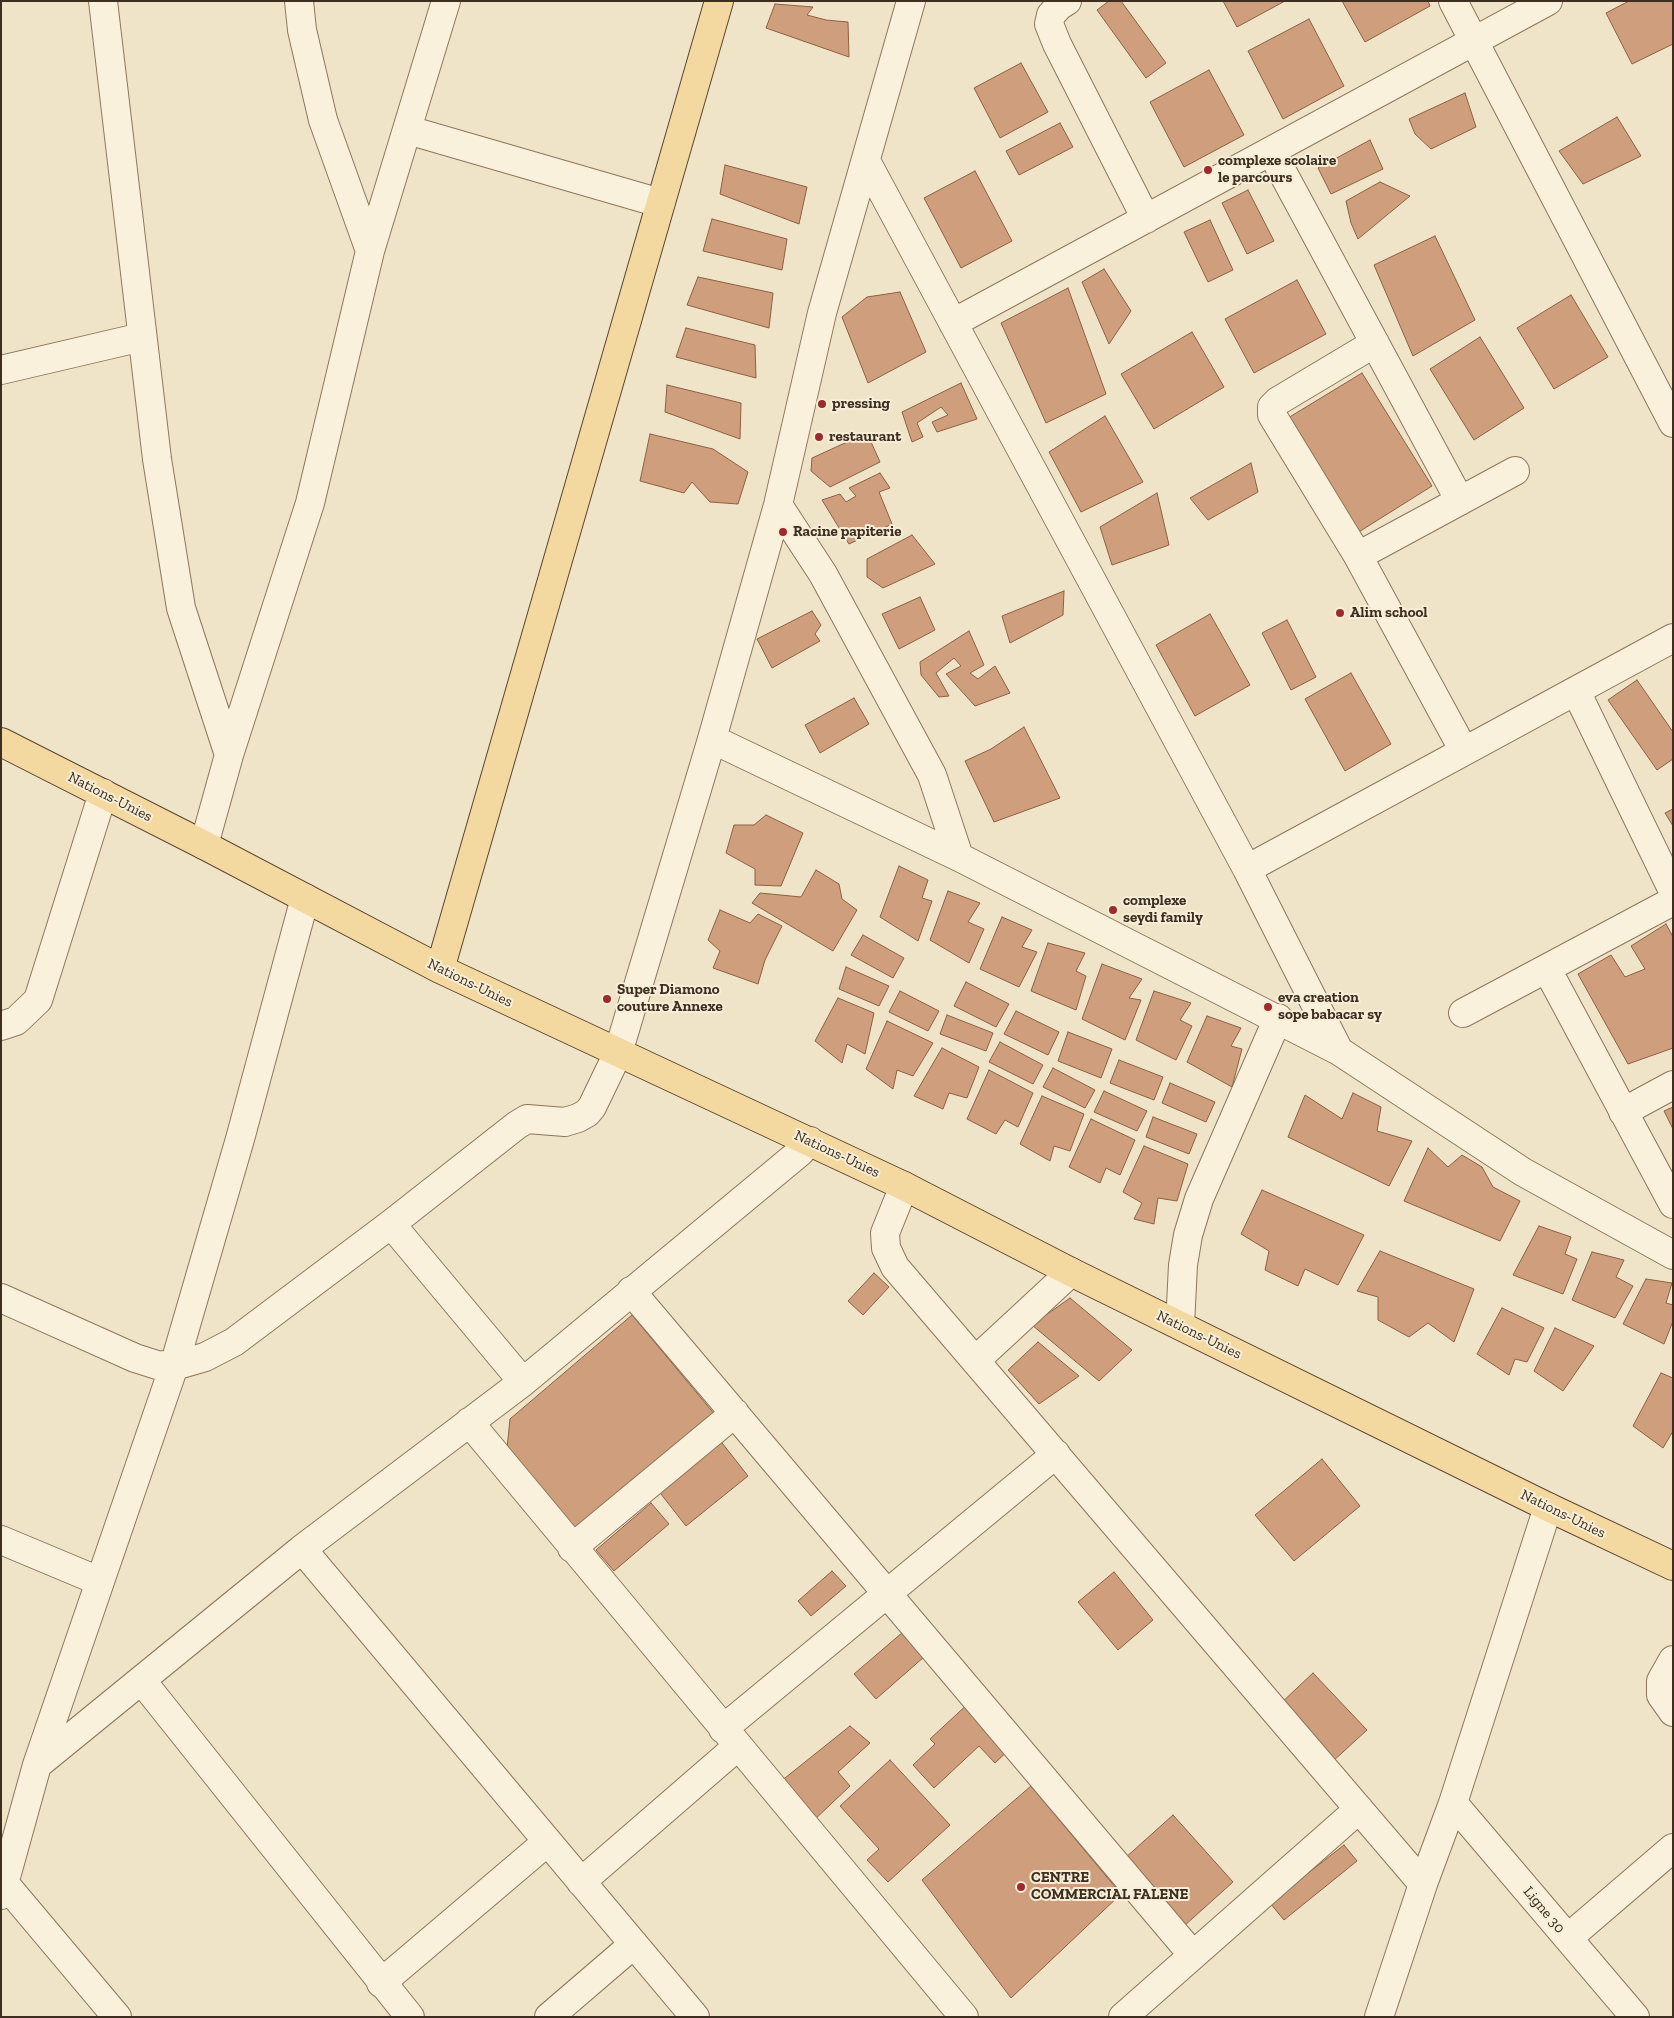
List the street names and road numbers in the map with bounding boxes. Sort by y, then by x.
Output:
street label: Nations-Unies [65,768,155,826]
street label: Nations-Unies [425,955,515,1011]
street label: Nations-Unies [791,1126,883,1182]
street label: Nations-Unies [1154,1307,1244,1363]
street label: Nations-Unies [1518,1486,1608,1542]
street label: Ligne 30 [1519,1883,1569,1937]

